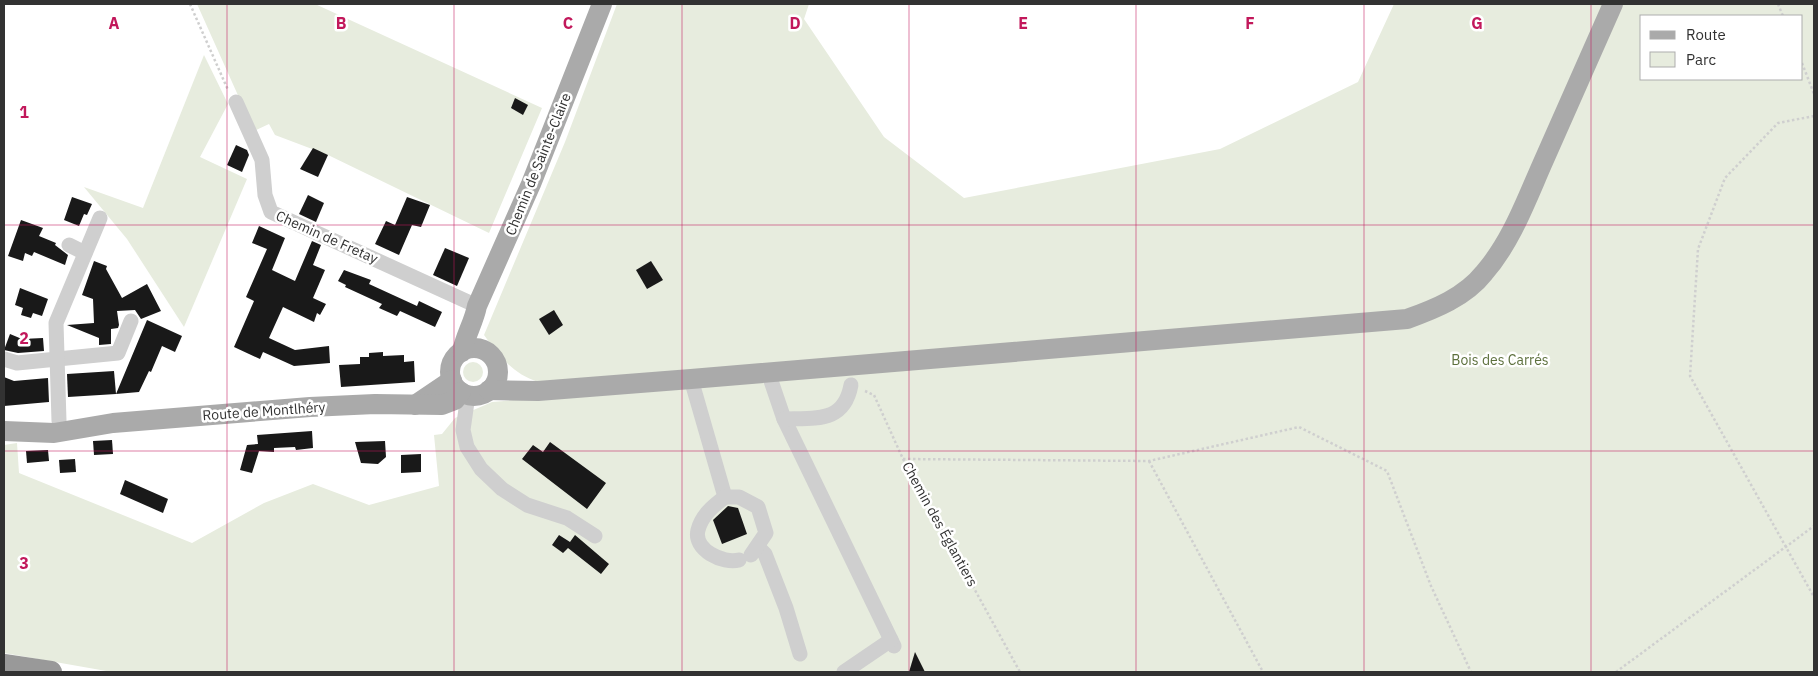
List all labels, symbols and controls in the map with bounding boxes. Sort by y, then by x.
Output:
text: A [109,13,120,33]
text: B [336,13,347,33]
text: C [563,13,573,33]
text: D [789,13,801,33]
text: E [1018,13,1028,33]
text: F [1245,13,1255,33]
text: G [1471,13,1483,33]
legend [1640,15,1803,80]
text: Route [1686,25,1726,44]
text: Parc [1686,50,1716,69]
street label: Chemin de Sainte-Claire [501,90,575,238]
text: 1 [19,102,29,122]
street label: Chemin de Fretay [273,206,381,268]
text: 2 [19,328,29,348]
park label: Bois des Carrés [1451,351,1549,369]
street label: Route de Montlhéry [202,398,326,424]
street label: Chemin des Églantiers [898,458,983,590]
text: 3 [19,553,29,573]

